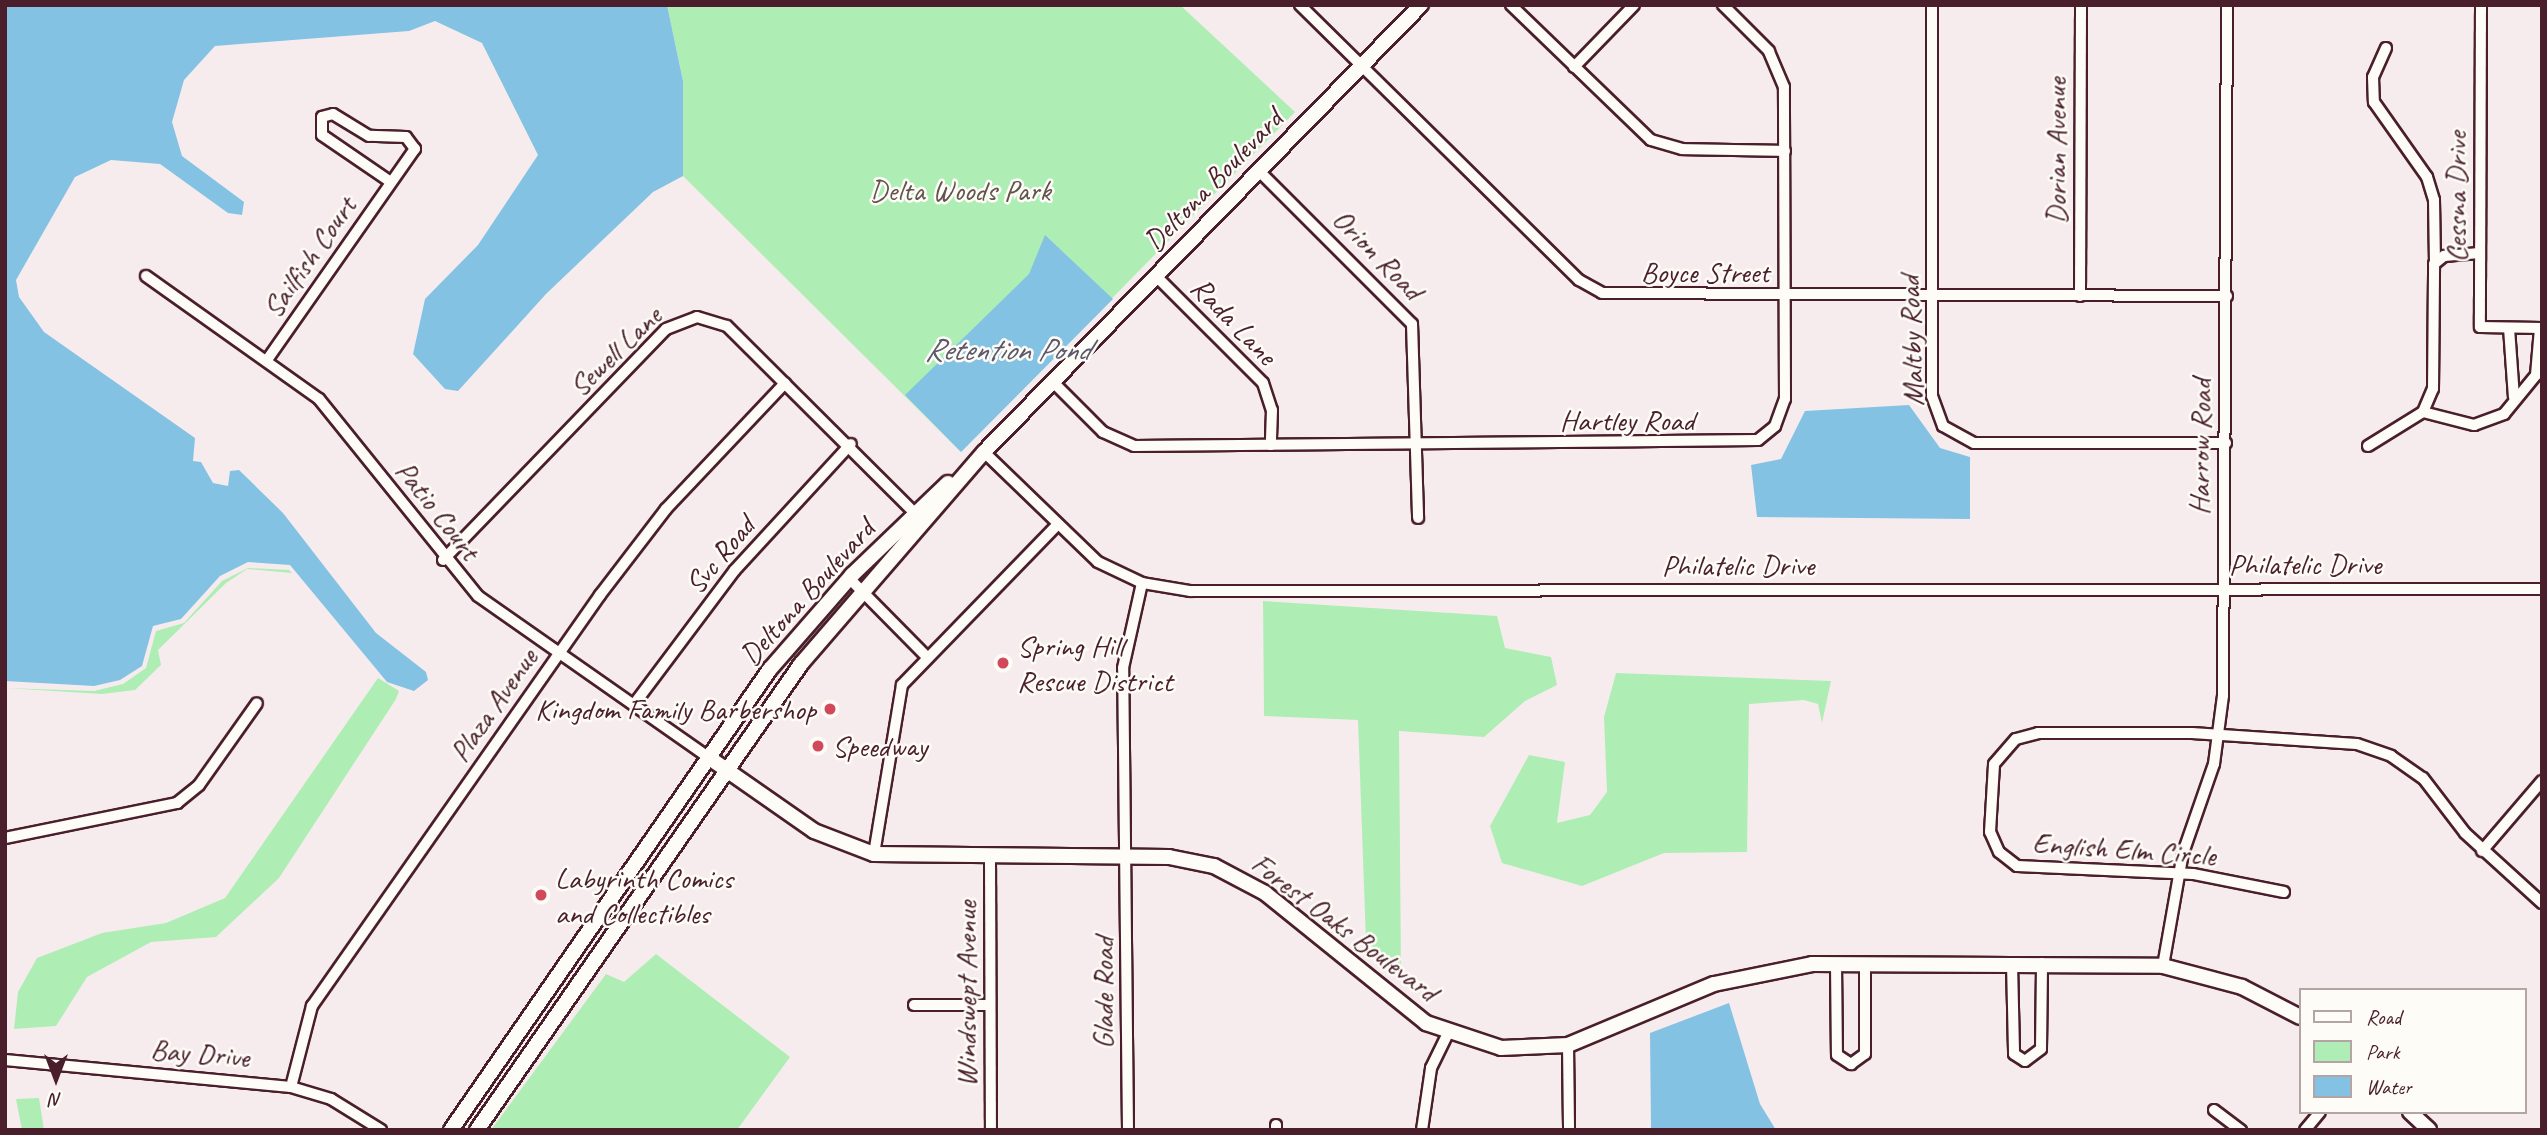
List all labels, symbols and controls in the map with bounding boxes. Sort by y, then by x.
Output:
street label: Dorian Avenue [2038,78,2074,224]
street label: Deltona Boulevard [1136,101,1290,259]
street label: Cessna Drive [2438,131,2474,263]
park label: Delta Woods Park [869,172,1051,208]
street label: Sailfish Court [254,190,364,324]
street label: Orion Road [1325,201,1431,307]
street label: Boyce Street [1641,254,1769,290]
street label: Rada Lane [1183,269,1285,373]
street label: Maltby Road [1891,275,1931,407]
street label: Sewell Lane [561,298,669,404]
water label: Retention Pond [925,331,1089,369]
street label: Harrow Road [2181,379,2219,515]
street label: Hartley Road [1560,402,1694,438]
street label: Patio Court [388,453,488,567]
street label: Svc Road [677,509,763,601]
street label: Deltona Boulevard [732,512,882,672]
street label: Philatelic Drive [2229,546,2381,582]
street label: Philatelic Drive [1662,547,1814,583]
place label: Spring Hill Rescue District [1017,628,1172,698]
street label: Plaza Avenue [441,641,545,769]
marker: Spring Hill Rescue District [995,655,1011,671]
place label: Kingdom Family Barbershop [535,691,816,727]
marker: Kingdom Family Barbershop [822,701,838,717]
place label: Speedway [832,728,927,764]
marker: Speedway [810,738,826,754]
street label: English Elm Circle [2031,825,2217,873]
street label: Forest Oaks Boulevard [1244,845,1446,1009]
place label: Labyrinth Comics and Collectibles [555,860,733,930]
marker: Labyrinth Comics and Collectibles [533,887,549,903]
street label: Windswept Avenue [948,901,984,1087]
street label: Glade Road [1085,937,1121,1049]
legend [2298,988,2526,1114]
text: Road [2366,1004,2401,1030]
street label: Bay Drive [149,1031,251,1075]
text: Park [2366,1039,2399,1065]
north arrow [21,1044,91,1114]
text: Water [2366,1074,2412,1100]
text: N [50,1088,62,1112]

